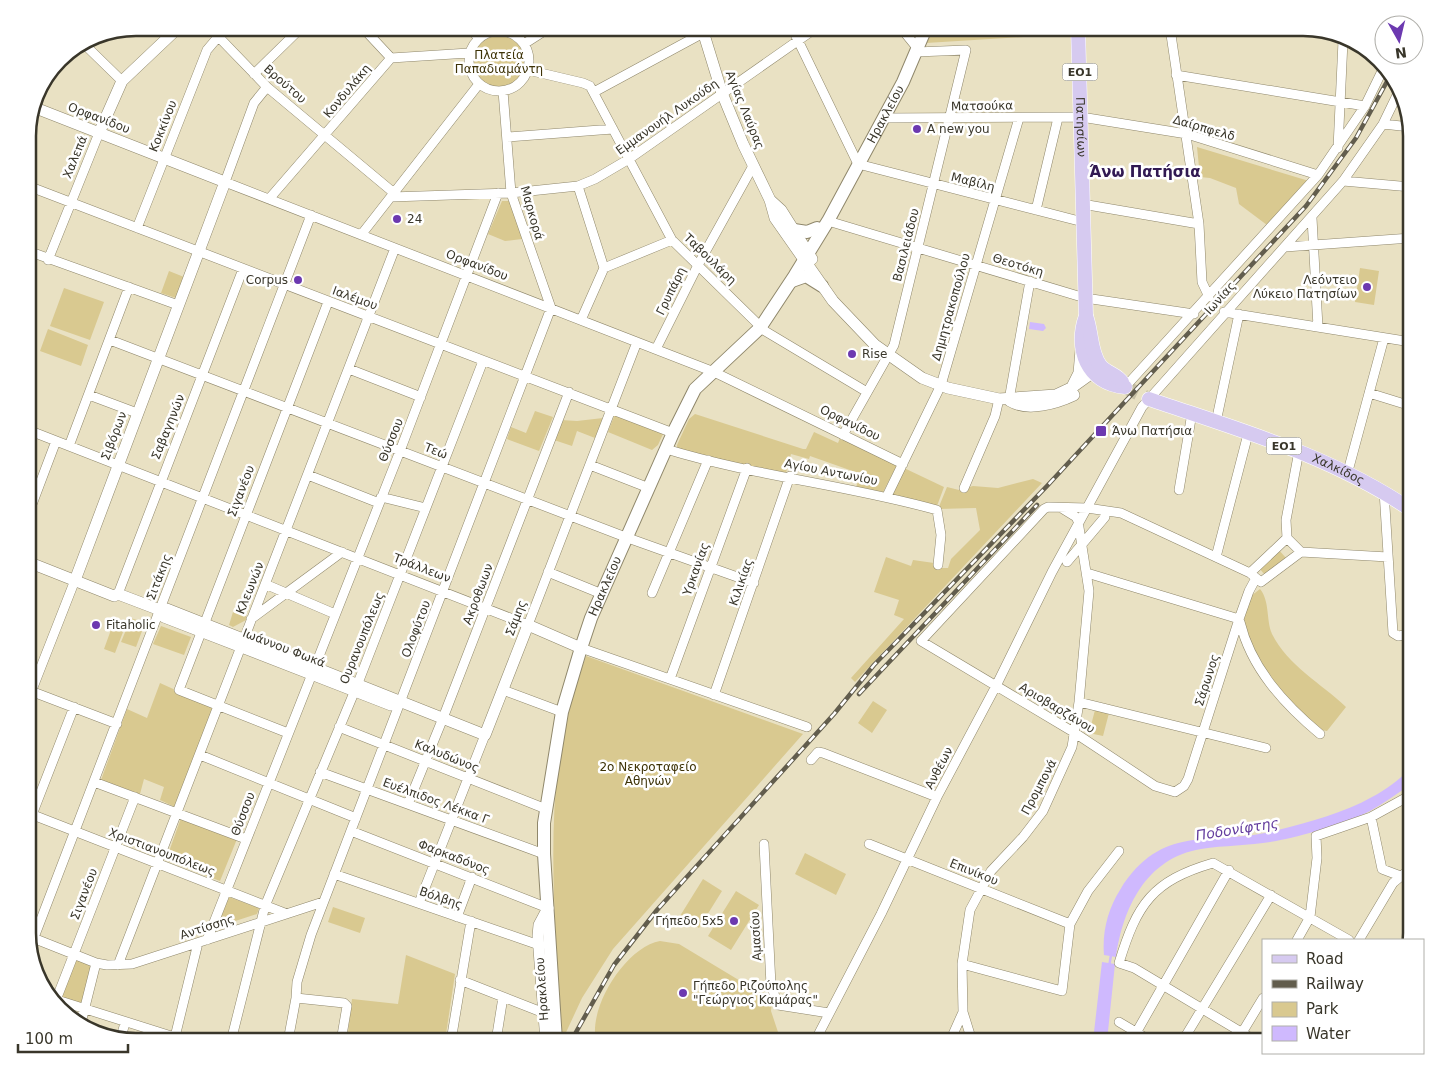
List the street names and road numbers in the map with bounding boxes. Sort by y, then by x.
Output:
street label: Κονδυλάκη [320,61,374,121]
street label: Βρούτου [261,62,309,106]
road number: ΕΟ1 [1062,64,1098,80]
street label: Αγίας Λαύρας [723,69,767,151]
street label: Εμμανουήλ Λυκούδη [613,76,721,158]
street label: Ηρακλείου [864,83,907,146]
street label: Πατησίων [1073,97,1089,158]
street label: Κοκκίνου [146,98,180,154]
street label: Ματσούκα [951,98,1013,114]
street label: Ορφανίδου [66,100,132,136]
street label: Δαίρπφελδ [1171,112,1237,144]
street label: Χαλεπά [60,134,90,180]
street label: Μαβίλη [950,170,996,194]
street label: Μαρκορά [518,184,546,242]
street label: Βασιλειάδου [890,207,922,283]
street label: Ταβουλάρη [680,230,739,287]
street label: Ορφανίδου [444,247,510,283]
street label: Θεοτόκη [991,251,1045,279]
street label: Δημητρακοπούλου [929,252,973,362]
street label: Γρυπάρη [653,265,689,317]
street label: Ιωνίας [1202,279,1238,317]
street label: Ιαλέμου [331,283,380,313]
street label: Σαβαγηνών [149,392,188,462]
street label: Ορφανίδου [818,402,882,444]
street label: Σιβόρων [98,409,130,462]
street label: Θύσσου [376,416,406,464]
road number: ΕΟ1 [1266,438,1302,454]
street label: Τεώ [421,440,450,462]
street label: Χαλκίδος [1310,451,1367,488]
street label: Αγίου Αντωνίου [783,456,879,488]
street label: Σιγανέου [225,463,257,519]
street label: Υρκανίας [680,540,712,598]
street label: Τράλλεων [390,550,453,585]
street label: Σιτάκης [144,552,174,602]
street label: Ηρακλείου [586,554,624,618]
street label: Κιλικίας [726,556,756,608]
street label: Κλεωνών [233,560,267,616]
street label: Ακροθωων [460,561,496,627]
street label: Ουρανουπόλεως [337,590,387,686]
street label: Ολοφύτου [399,598,433,660]
street label: Σάμης [503,598,529,638]
street label: Ιωάννου Φωκά [241,626,327,670]
street label: Σάρωνος [1192,652,1222,708]
street label: Αριοβαρζάνου [1017,680,1097,736]
street label: Καλυδώνος [413,737,481,775]
street label: Ανθέων [922,744,956,791]
street label: Προμπονά [1019,757,1059,817]
street label: Ευέλπιδος Λέκκα Γ [381,775,491,827]
street label: Θύσσου [228,790,258,838]
street label: Χριστιανουπόλεως [107,825,217,879]
street label: Φαρκαδόνος [416,837,492,877]
street label: Επινίκου [948,856,1000,888]
street label: Σιγανέου [68,866,100,922]
street label: Βόλβης [417,884,465,912]
street label: Αμασίου [748,911,764,961]
street label: Αντίσσης [178,912,236,942]
street label: Ηρακλείου [533,957,551,1021]

